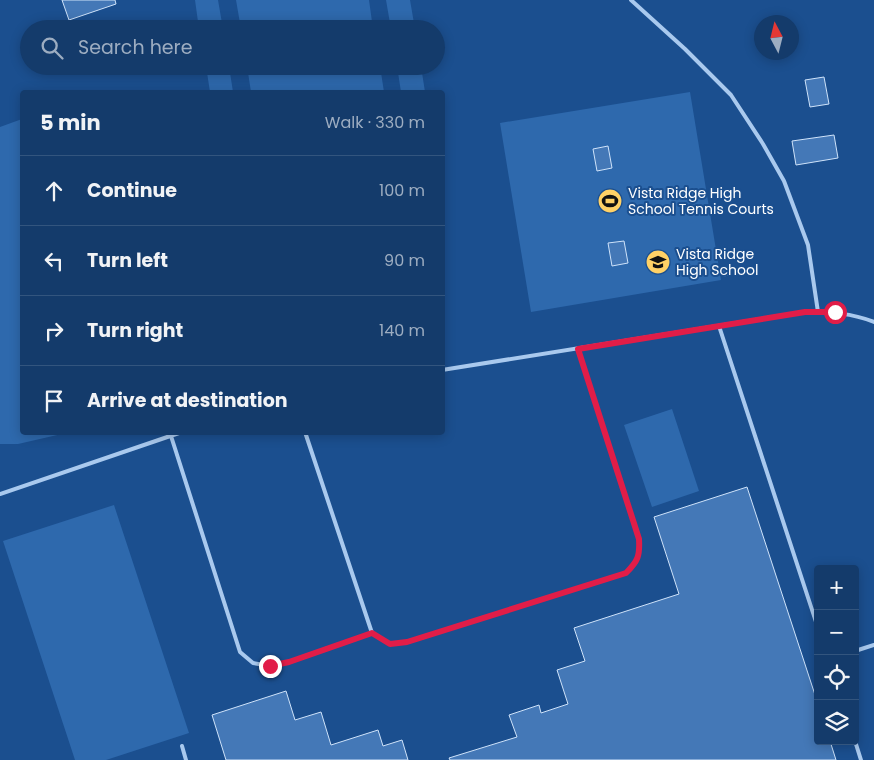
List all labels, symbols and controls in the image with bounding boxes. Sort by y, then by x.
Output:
north arrow [754,15,799,60]
search box [20,20,445,75]
icon: search [38,34,66,62]
text: Search here [78,34,192,61]
text: 5 min [40,108,101,137]
text: Walk · 330 m [325,111,425,134]
icon: ahead [40,177,68,205]
text: Continue [87,177,177,204]
text: 100 m [379,179,425,202]
place label: Vista Ridge High School Tennis Courts [628,183,774,219]
sports icon: Vista Ridge High School Tennis Courts [597,188,623,214]
place label: Vista Ridge High School [676,244,758,280]
icon: left [40,247,68,275]
text: Turn left [87,247,168,274]
text: 90 m [384,249,425,272]
school or university icon: Vista Ridge High School [645,249,671,275]
route start [824,301,847,324]
icon: right [40,317,68,345]
text: Turn right [87,317,183,344]
text: 140 m [379,319,425,342]
icon: arrive [40,387,68,415]
text: Arrive at destination [87,387,288,414]
map controls [814,565,859,745]
button: + [814,565,859,610]
button: − [814,610,859,655]
route end [259,655,282,678]
button: locate [814,655,859,700]
button: layers [814,700,859,745]

